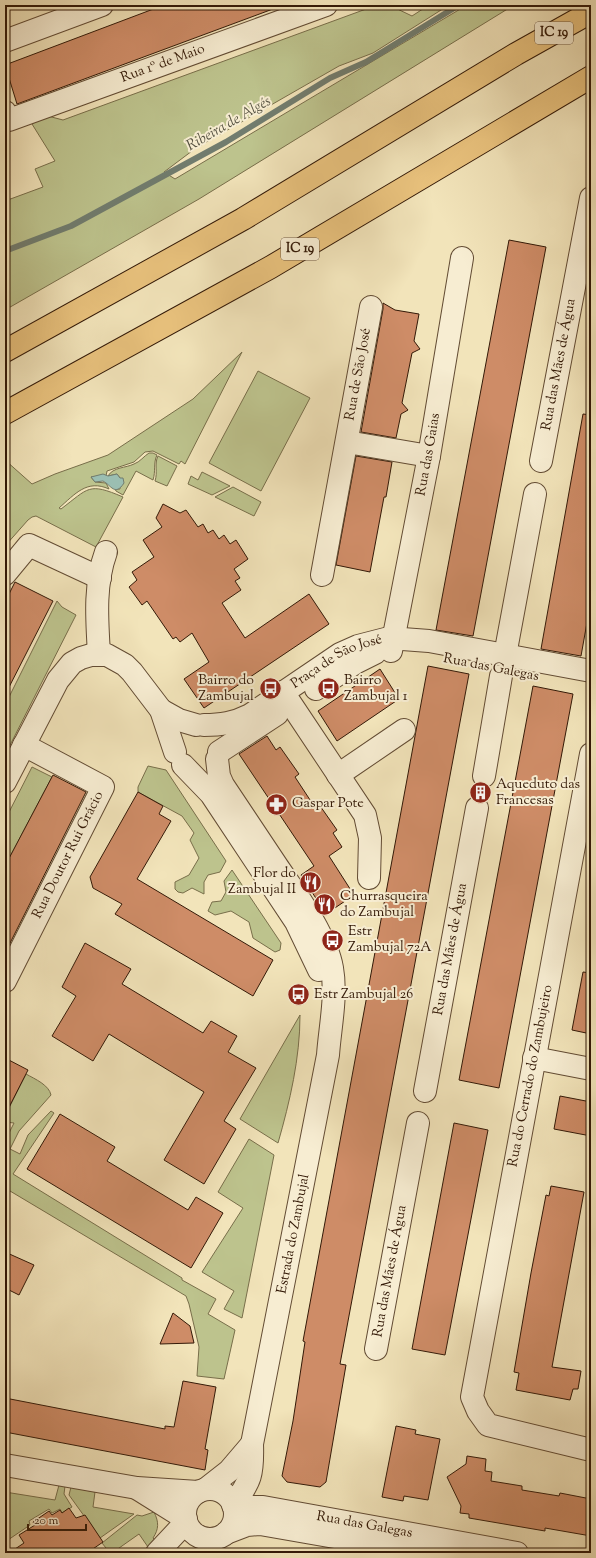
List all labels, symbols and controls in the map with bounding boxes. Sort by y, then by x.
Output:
road number: IC 19 [535,22,573,44]
street label: Rua 1º de Maio [118,39,208,88]
water label: Ribeira de Algés [183,91,275,157]
road number: IC 19 [281,238,319,260]
street label: Rua das Mães de Água [537,296,582,432]
street label: Rua de São José [340,327,377,422]
street label: Rua das Gaias [411,412,446,498]
street label: Praça de São José [287,630,384,694]
street label: Rua das Galegas [441,649,541,687]
place label: Bairro do Zambujal [198,671,254,707]
place label: Bairro Zambujal 1 [344,671,408,707]
bus stop icon: Bairro do Zambujal [257,676,283,702]
bus stop icon: Bairro Zambujal 1 [315,676,341,702]
place label: Aqueduto das Francesas [496,775,580,811]
building icon: Aqueduto das Francesas [467,780,493,806]
street label: Rua Doutor Rui Grácio [28,788,109,922]
pharmacy icon: Gaspar Pote [264,791,290,817]
place label: Gaspar Pote [292,794,364,814]
place label: Flor do Zambujal II [228,864,296,900]
restaurant icon: Flor do Zambujal II [298,869,324,895]
street label: Rua das Mães de Água [429,881,473,1017]
place label: Churrasqueira do Zambujal [340,887,428,923]
restaurant icon: Churrasqueira do Zambujal [312,892,338,918]
place label: Estr Zambujal 72A [348,922,432,958]
bus stop icon: Estr Zambujal 72A [320,927,346,953]
bus stop icon: Estr Zambujal 26 [286,982,312,1008]
street label: Rua do Cerrado do Zambujeiro [504,983,559,1169]
place label: Estr Zambujal 26 [314,985,413,1005]
street label: Estrada do Zambujal [273,1172,315,1296]
street label: Rua das Mães de Água [368,1203,413,1339]
scale bar [28,1506,86,1532]
street label: Rua das Galegas [315,1507,414,1544]
text: 20 m [34,1512,59,1530]

